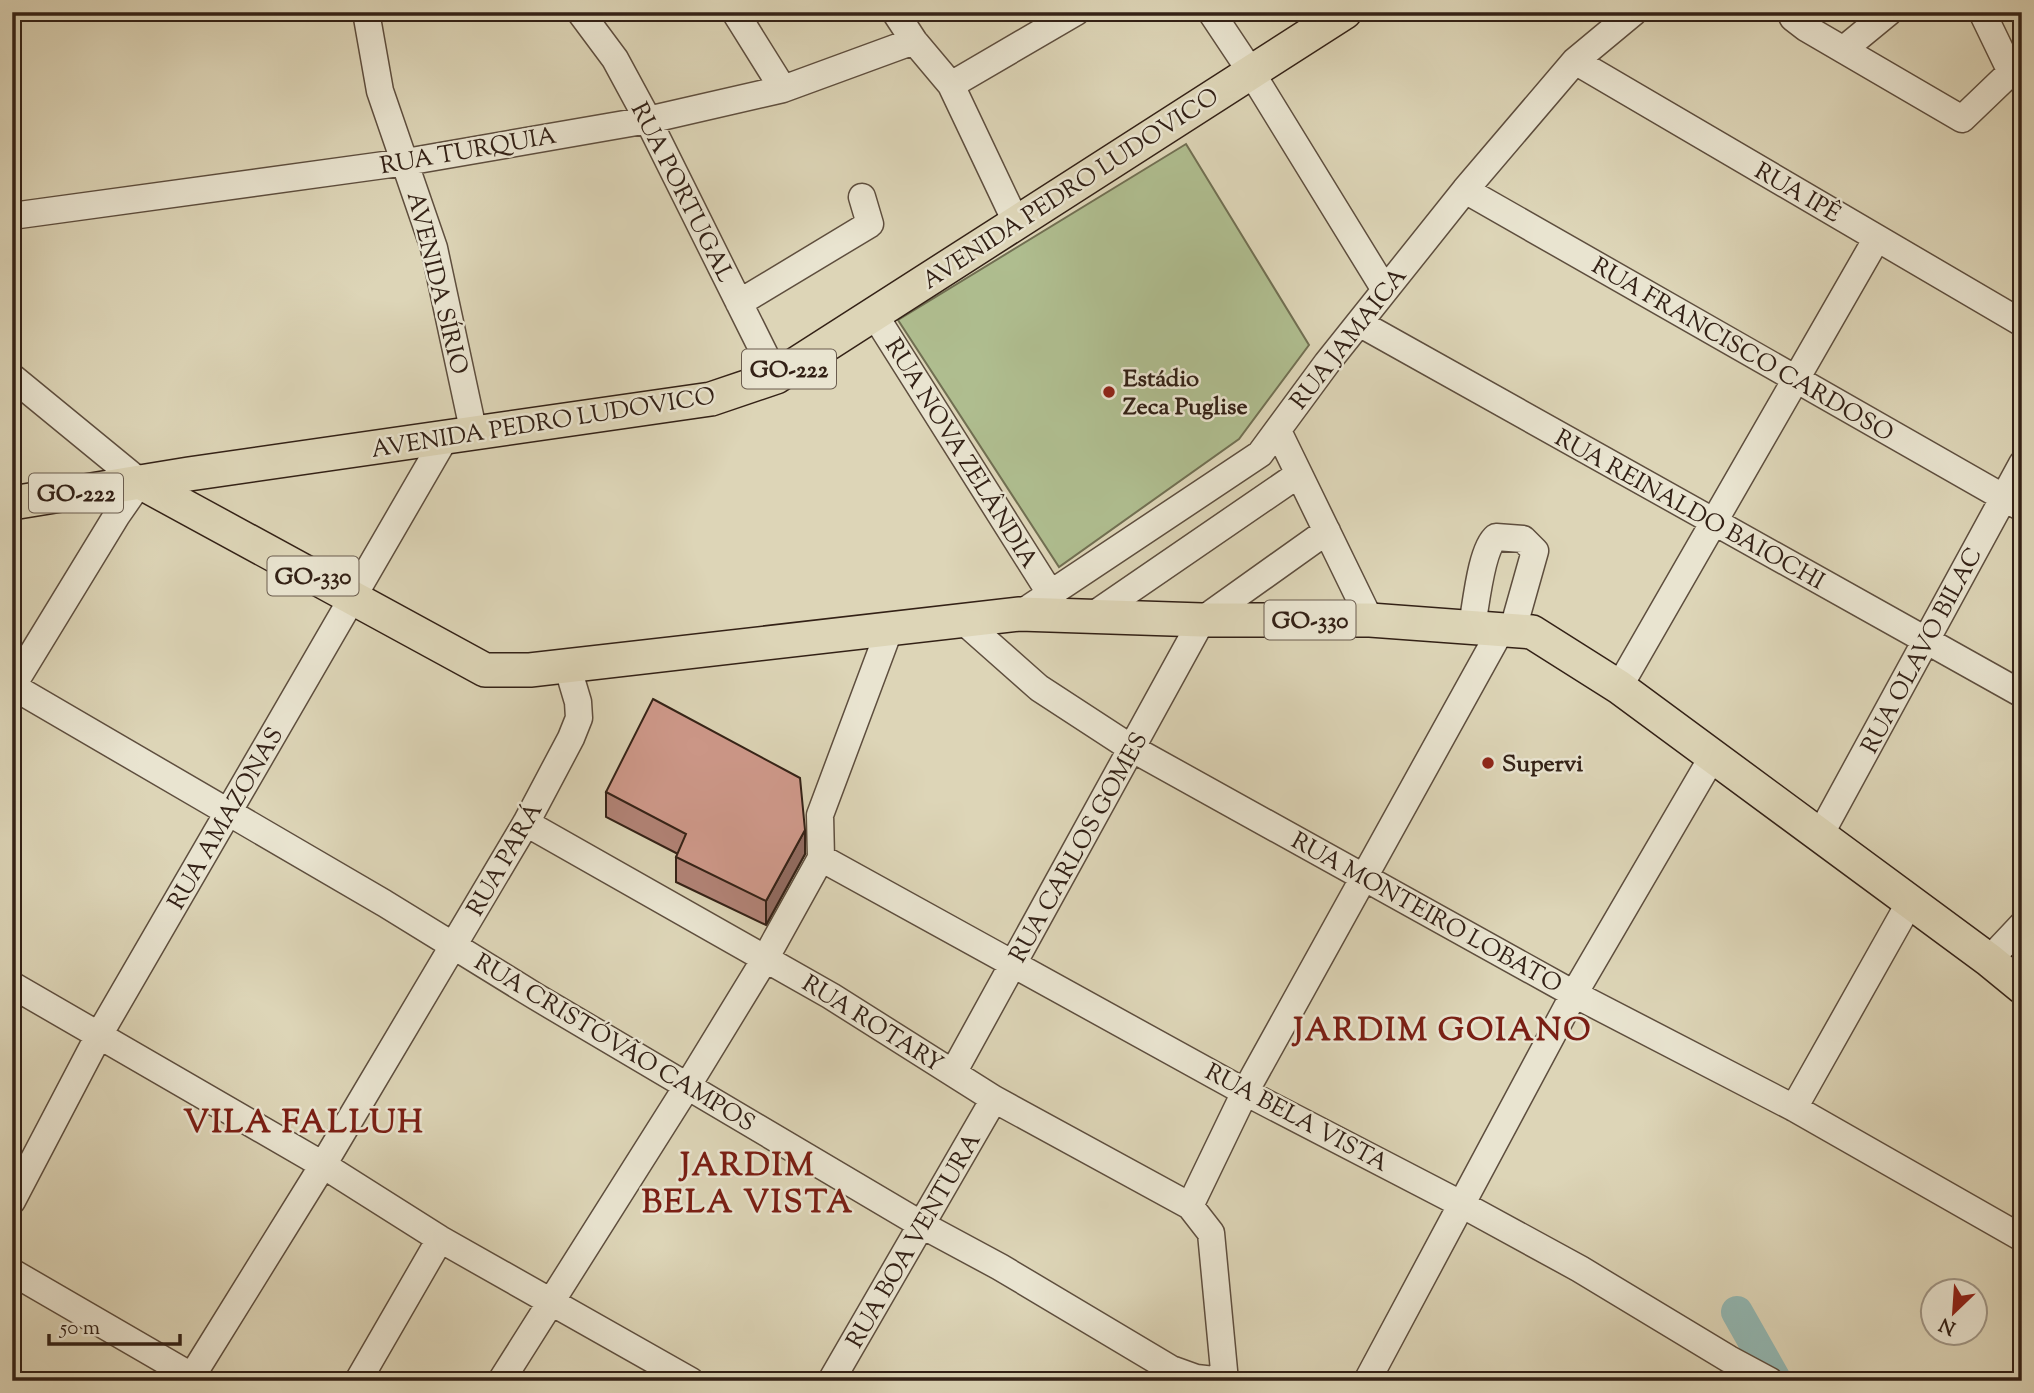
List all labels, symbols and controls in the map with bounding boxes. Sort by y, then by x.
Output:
street label: AVENIDA PEDRO LUDOVICO [916,81,1226,299]
street label: RUA PORTUGAL [621,97,741,289]
street label: RUA TURQUIA [377,120,560,184]
street label: RUA IPÊ [1748,155,1847,232]
street label: AVENIDA SÍRIO [397,189,475,378]
street label: RUA FRANCISCO CARDOSO [1585,250,1899,451]
street label: RUA JAMAICA [1283,260,1416,418]
street label: RUA NOVA ZELÂNDIA [875,332,1045,576]
road number: GO-222 [742,350,836,388]
place label: Estádio Zeca Puglise [1123,363,1248,425]
street label: AVENIDA PEDRO LUDOVICO [369,380,718,468]
marker: Estádio Zeca Puglise [1101,384,1117,400]
street label: RUA REINALDO BAIOCHI [1548,422,1830,599]
road number: GO-222 [29,474,123,512]
street label: RUA OLAVO BILAC [1854,542,1992,760]
road number: GO-330 [268,556,358,596]
road number: GO-330 [1264,600,1356,640]
street label: RUA AMAZONAS [161,722,293,916]
street label: RUA CARLOS GOMES [1002,727,1157,969]
place label: Supervi [1502,748,1583,782]
marker: Supervi [1480,755,1496,771]
street label: RUA PARÁ [459,796,552,923]
street label: RUA MONTEIRO LOBATO [1284,825,1568,1003]
street label: RUA CRISTÓVÃO CAMPOS [467,946,761,1141]
street label: RUA ROTARY [795,968,949,1082]
district label: JARDIM GOIANO [1291,1009,1593,1055]
street label: RUA BELA VISTA [1198,1056,1394,1182]
district label: VILA FALLUH [183,1101,425,1147]
street label: RUA BOA VENTURA [839,1127,991,1355]
district label: JARDIM BELA VISTA [642,1144,854,1227]
north arrow [1918,1278,1988,1348]
scale bar [49,1302,180,1346]
text: N [1935,1310,1960,1341]
text: 50 m [59,1314,100,1344]

